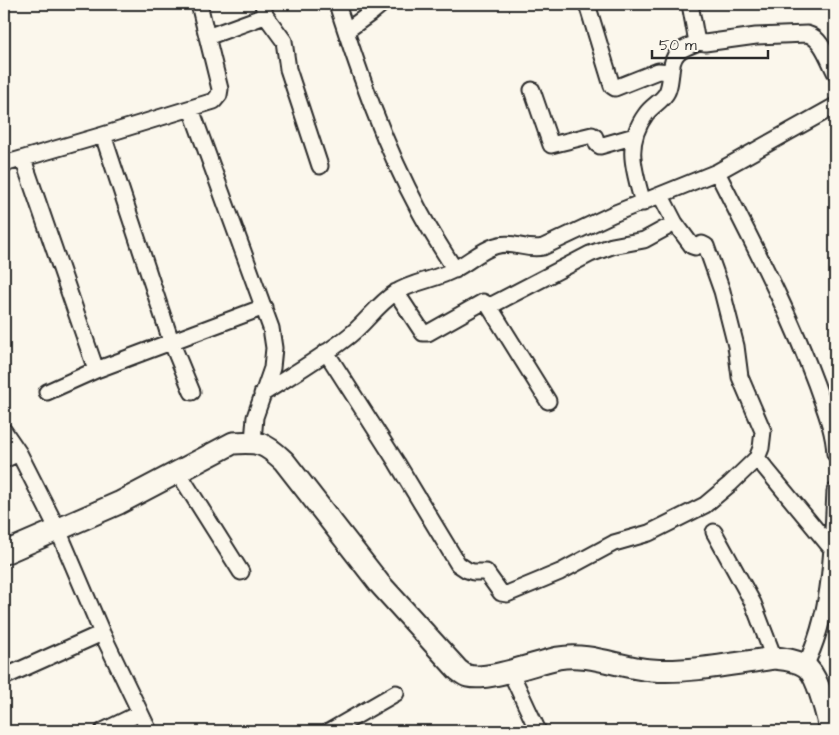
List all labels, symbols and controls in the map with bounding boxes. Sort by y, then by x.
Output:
scale bar [652,28,768,60]
text: 50 m [659,35,697,56]

